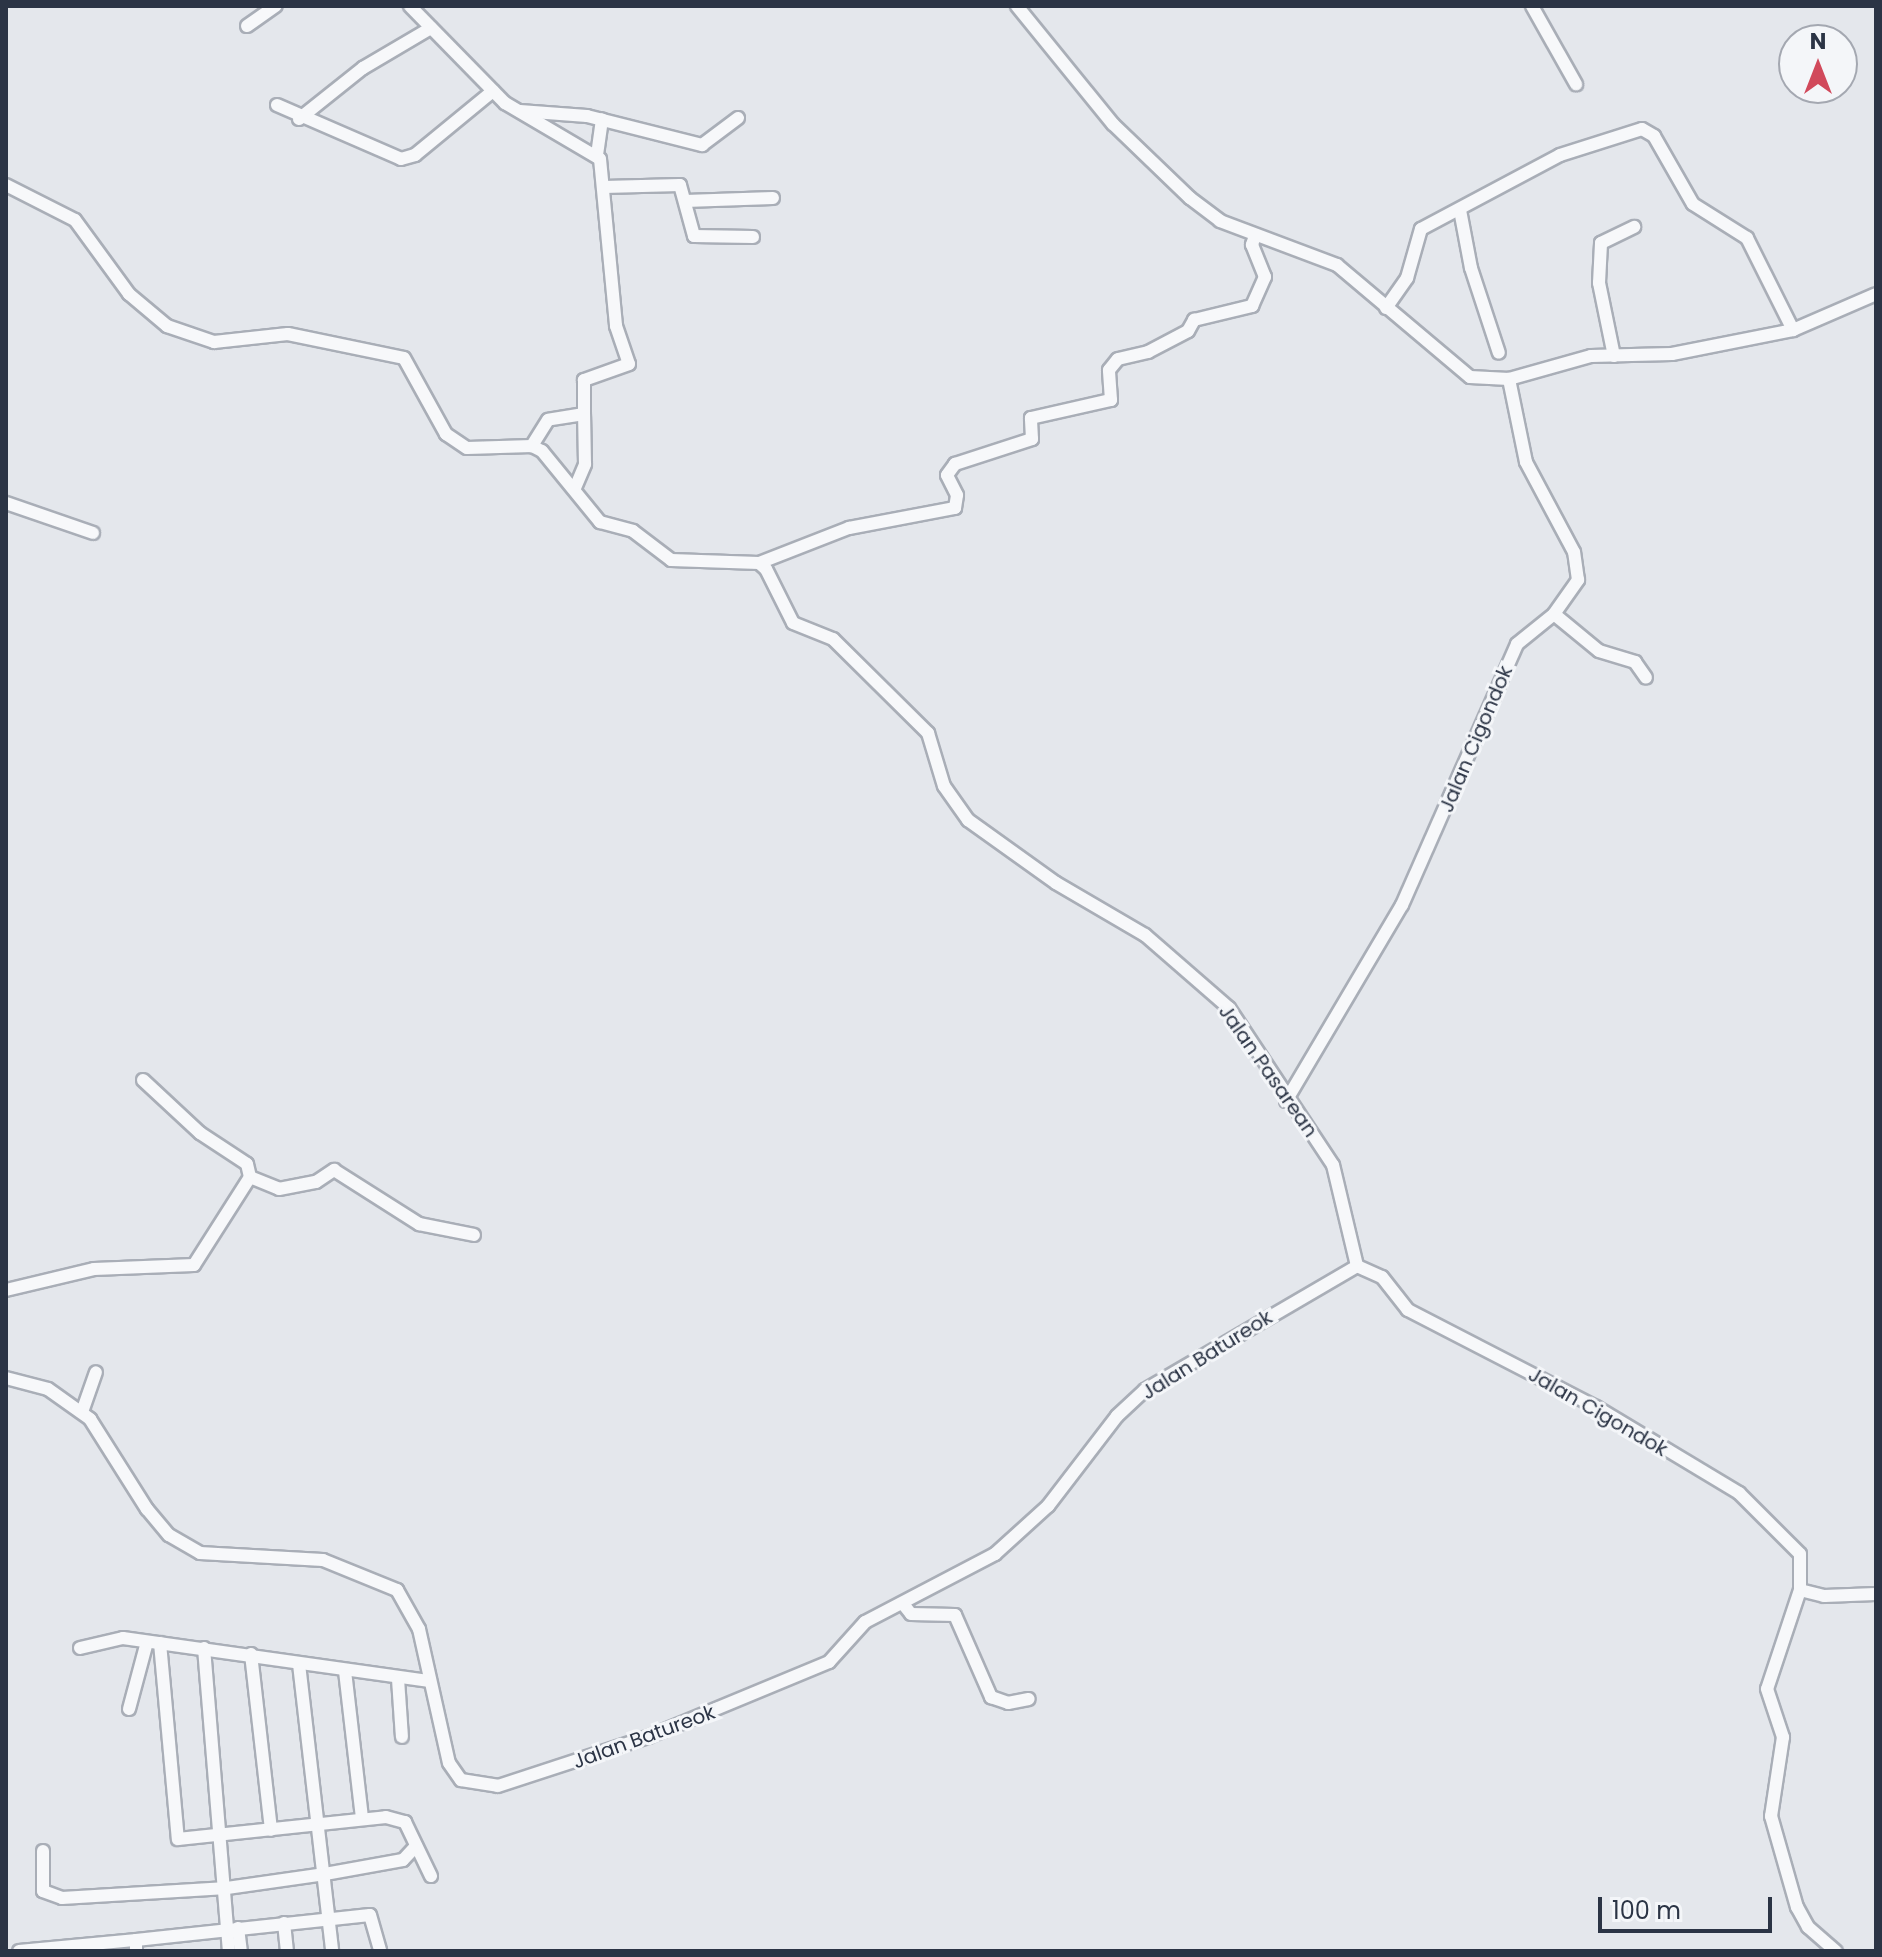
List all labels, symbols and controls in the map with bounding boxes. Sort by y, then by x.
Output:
north arrow [1778,24,1858,104]
text: N [1810,26,1826,57]
street label: Jalan Cigondok [1434,662,1518,816]
street label: Jalan Pasarean [1213,1000,1323,1142]
street label: Jalan Batureok [1137,1305,1277,1405]
street label: Jalan Cigondok [1524,1362,1672,1462]
street label: Jalan Batureok [570,1700,718,1774]
scale bar [1602,1881,1776,1931]
text: 100 m [1612,1894,1681,1927]

